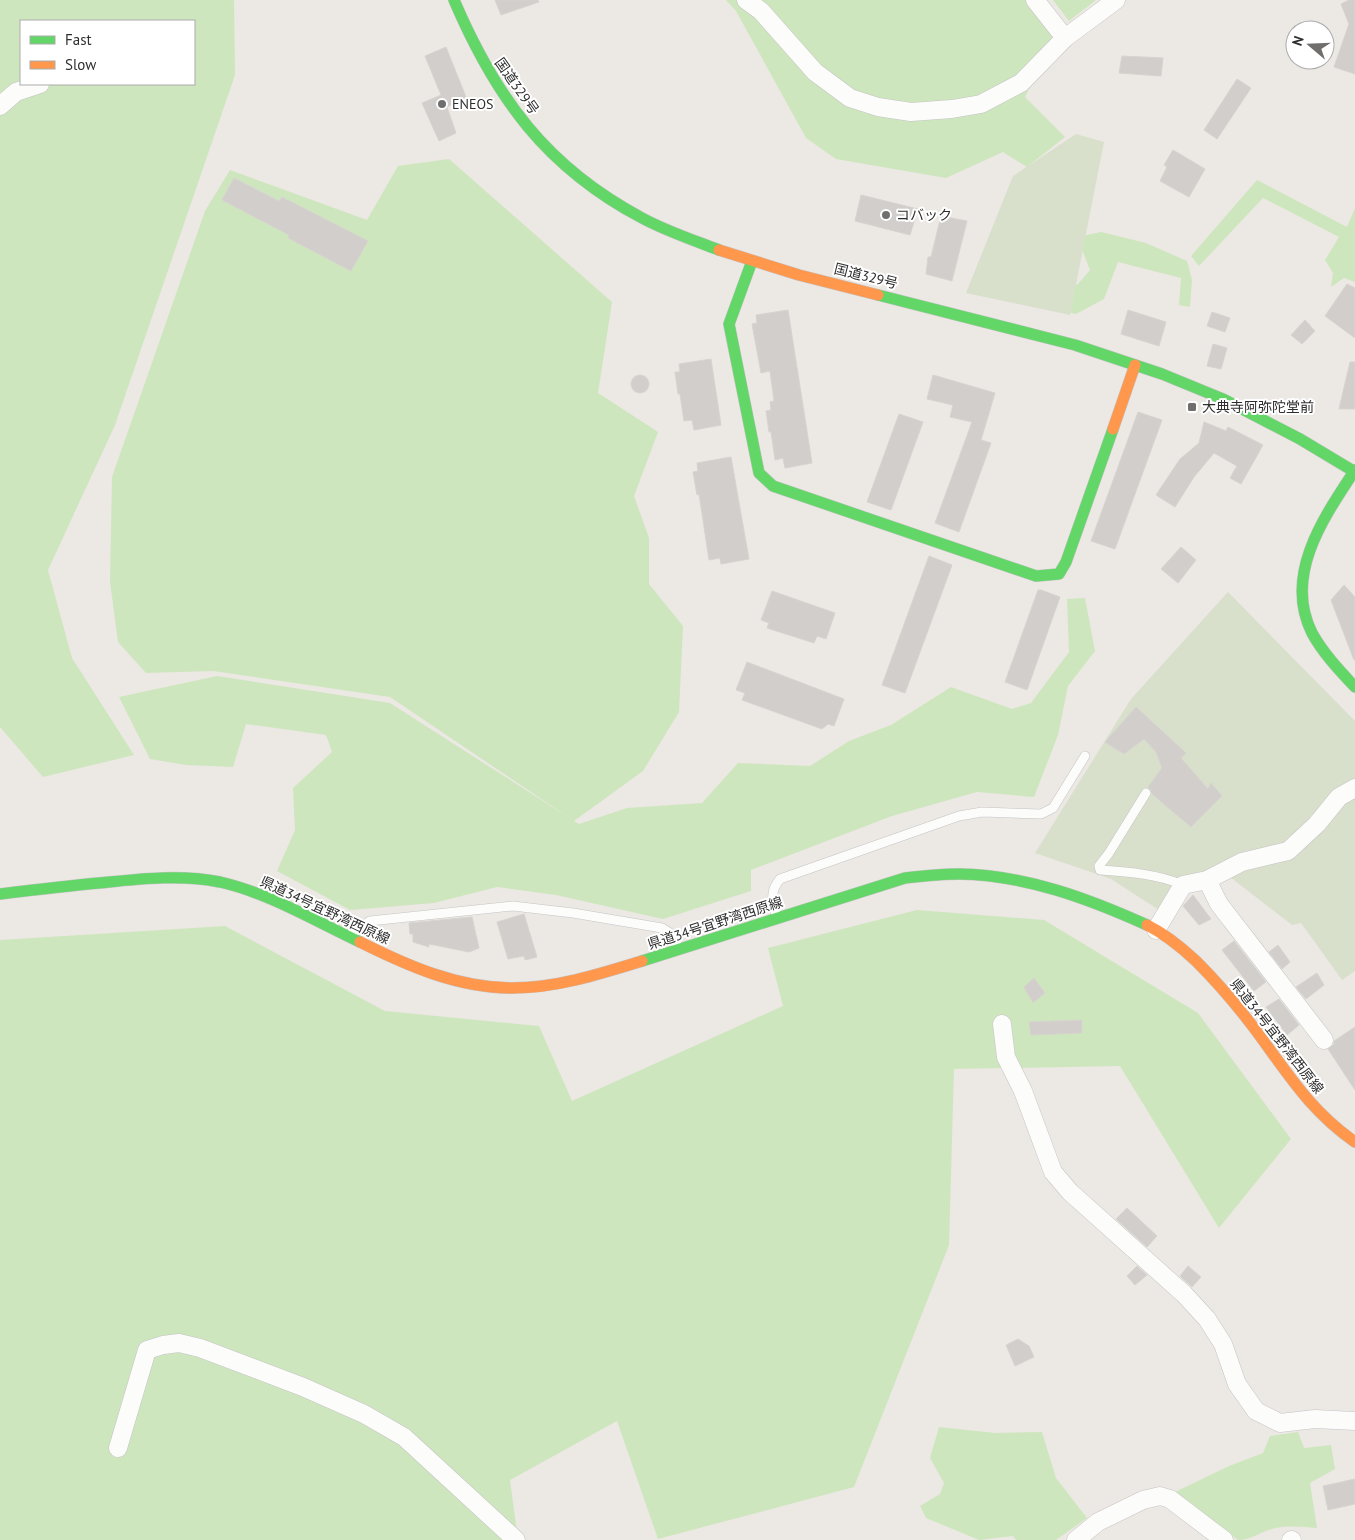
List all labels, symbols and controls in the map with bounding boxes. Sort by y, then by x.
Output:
legend [20,20,195,85]
north arrow [1285,20,1335,70]
text: Fast [65,30,92,49]
text: N [1288,33,1308,48]
street label: 国道329号 [491,54,543,118]
text: Slow [65,55,96,74]
place label: ENEOS [452,95,493,113]
marker: ENEOS [436,98,448,110]
place label: コバック [896,206,952,224]
marker: コバック [880,209,892,221]
street label: 国道329号 [832,259,900,293]
place label: 大典寺阿弥陀堂前 [1202,398,1314,416]
marker: 大典寺阿弥陀堂前 [1186,401,1198,413]
street label: 県道34号宜野湾西原線 [257,872,393,948]
street label: 県道34号宜野湾西原線 [645,893,785,953]
street label: 県道34号宜野湾西原線 [1226,975,1328,1097]

